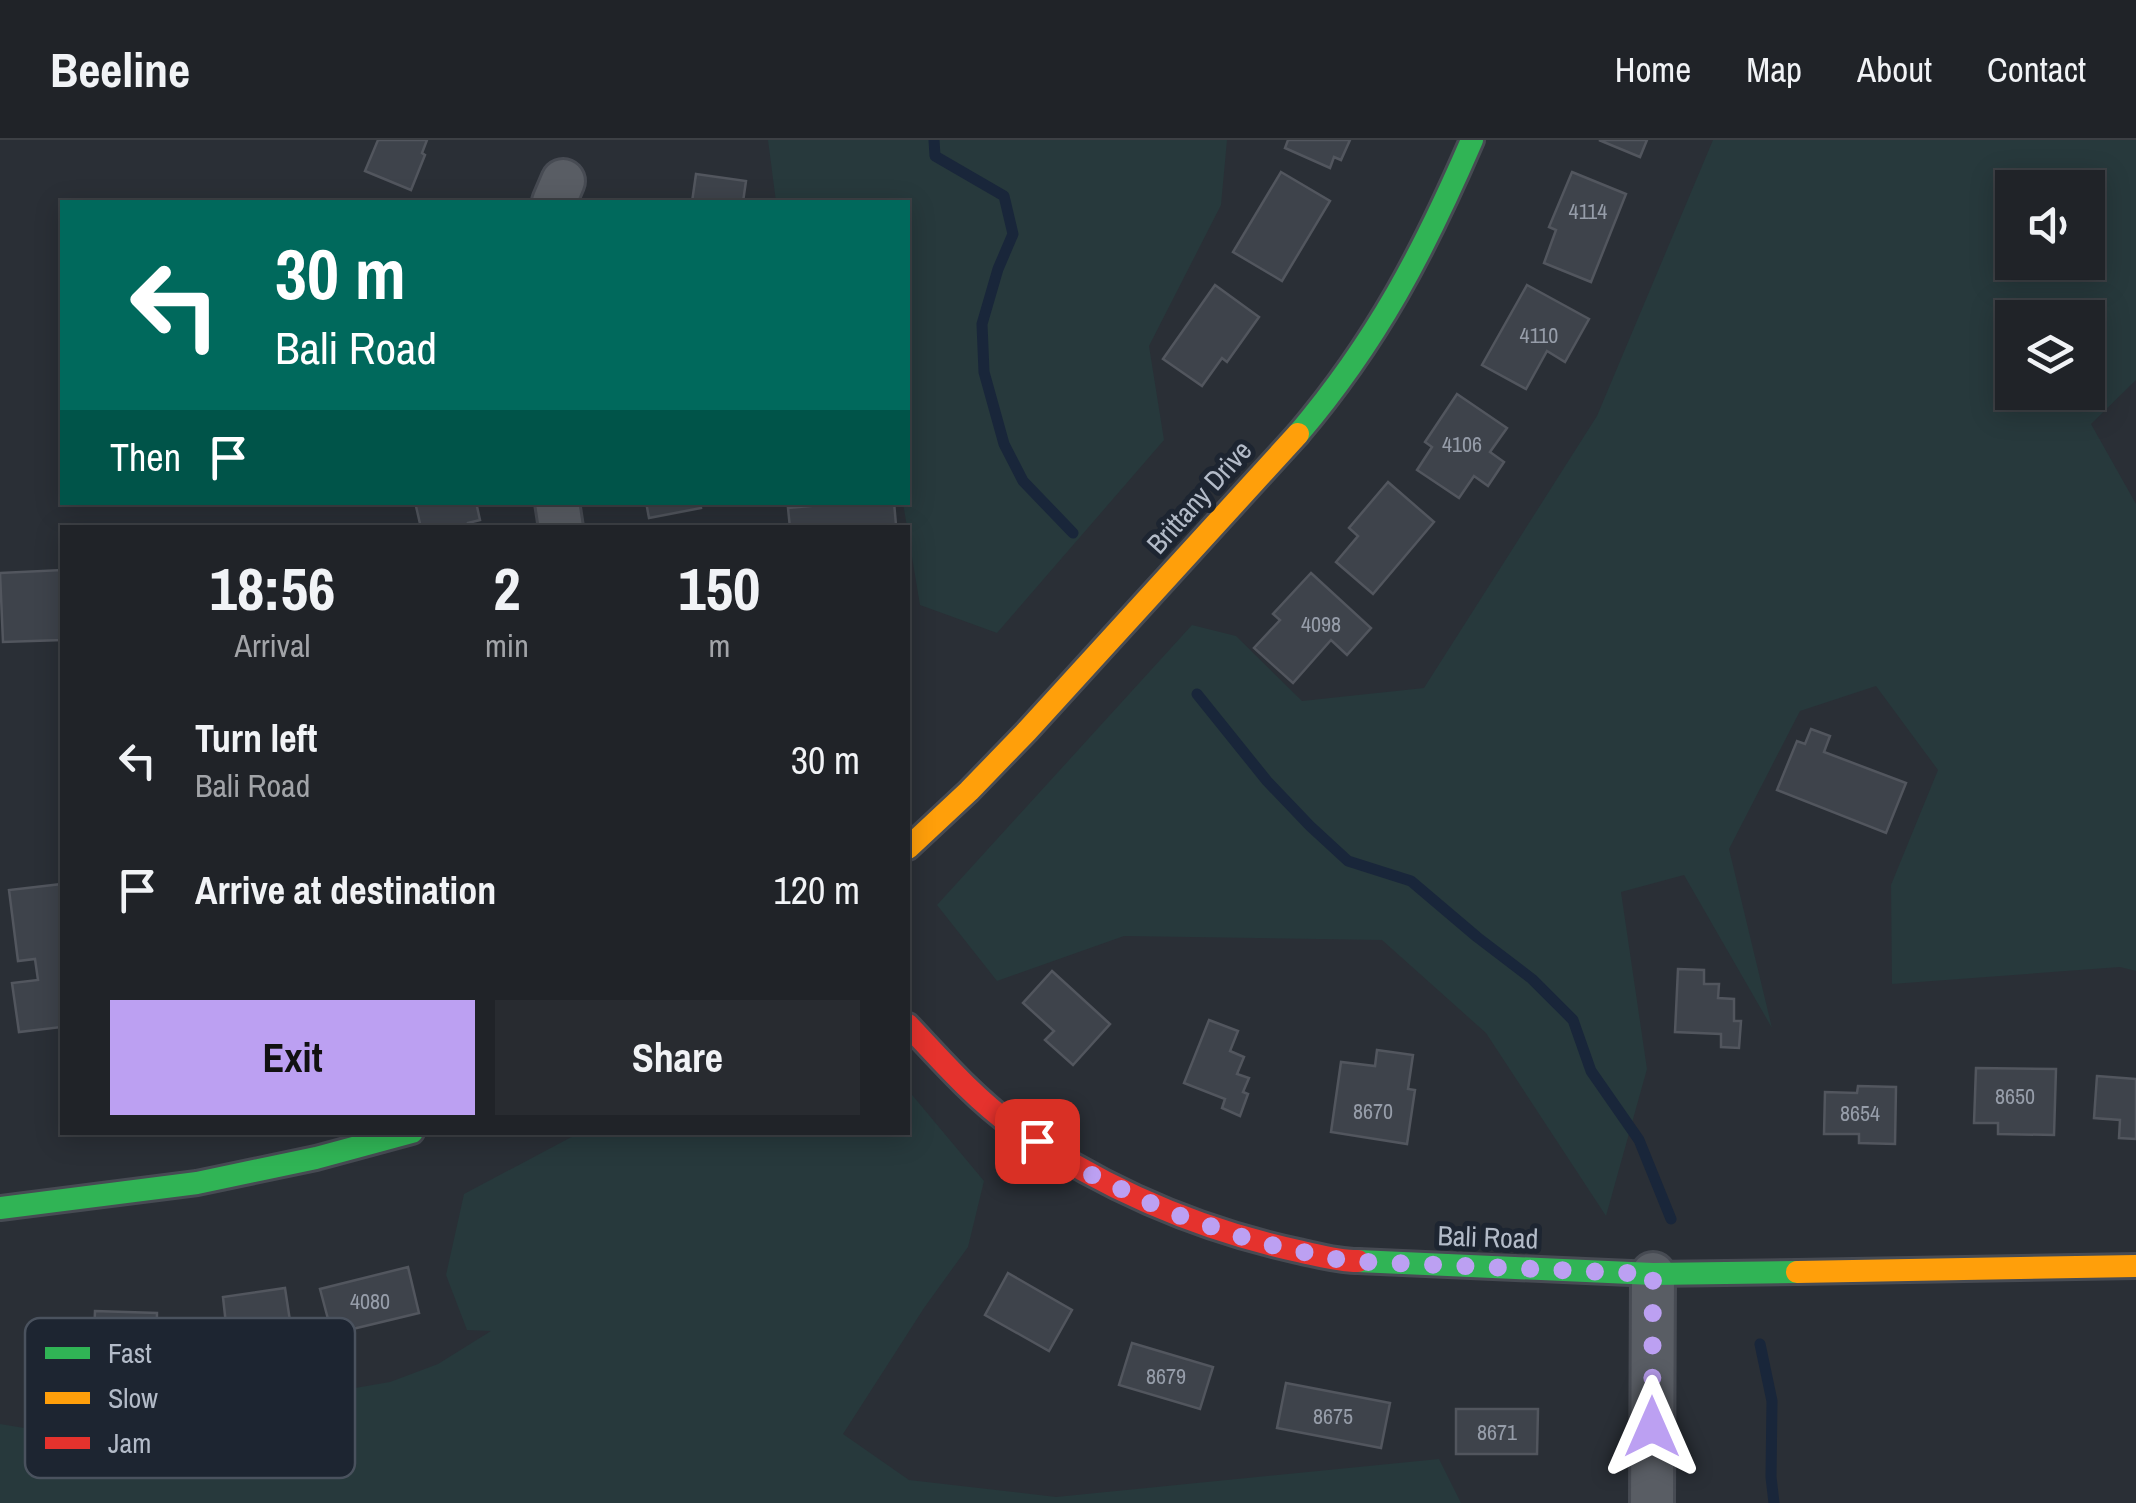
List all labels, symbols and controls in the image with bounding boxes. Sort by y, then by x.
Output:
text: Beeline [50,37,190,102]
text: Home [1615,46,1691,93]
text: Map [1746,46,1802,93]
text: About [1857,46,1932,93]
text: Contact [1987,46,2086,93]
map controls [1995,170,2105,410]
button: sound [1995,170,2105,280]
house number: 4114 [1569,196,1607,226]
text: 30 m [275,227,406,321]
icon: left [110,240,240,370]
button: layers [1995,300,2105,410]
text: Bali Road [275,317,437,378]
house number: 4110 [1520,320,1558,350]
house number: 4106 [1442,429,1482,459]
icon: arrive [201,430,256,485]
text: Then [110,432,181,483]
street label: Brittany Drive [1138,432,1260,562]
text: 18:56 [210,548,335,629]
text: 2 [493,548,521,629]
text: 150 [678,548,760,629]
house number: 4098 [1301,609,1341,639]
text: Arrival [235,624,310,667]
text: min [485,624,529,667]
text: m [708,624,730,667]
text: Turn left [195,713,317,764]
icon: left [110,733,165,788]
text: 30 m [791,735,860,786]
text: Bali Road [195,764,310,807]
icon: arrive [110,863,165,918]
text: Arrive at destination [195,865,496,916]
text: 120 m [773,865,860,916]
button: Exit [110,1000,475,1115]
button: Share [495,1000,860,1115]
house number: 8650 [1995,1081,2035,1111]
house number: 8670 [1353,1096,1393,1126]
house number: 8654 [1840,1098,1880,1128]
pin [995,1099,1080,1184]
icon: arrive [1010,1114,1065,1169]
street label: Bali Road [1437,1216,1539,1258]
house number: 4080 [350,1286,390,1316]
legend [25,1318,355,1478]
text: Fast [108,1334,152,1372]
house number: 8679 [1146,1361,1186,1391]
position arrow [1600,1375,1704,1479]
text: Slow [108,1379,158,1417]
house number: 8675 [1313,1401,1353,1431]
house number: 8671 [1477,1417,1517,1447]
text: Jam [108,1424,151,1462]

